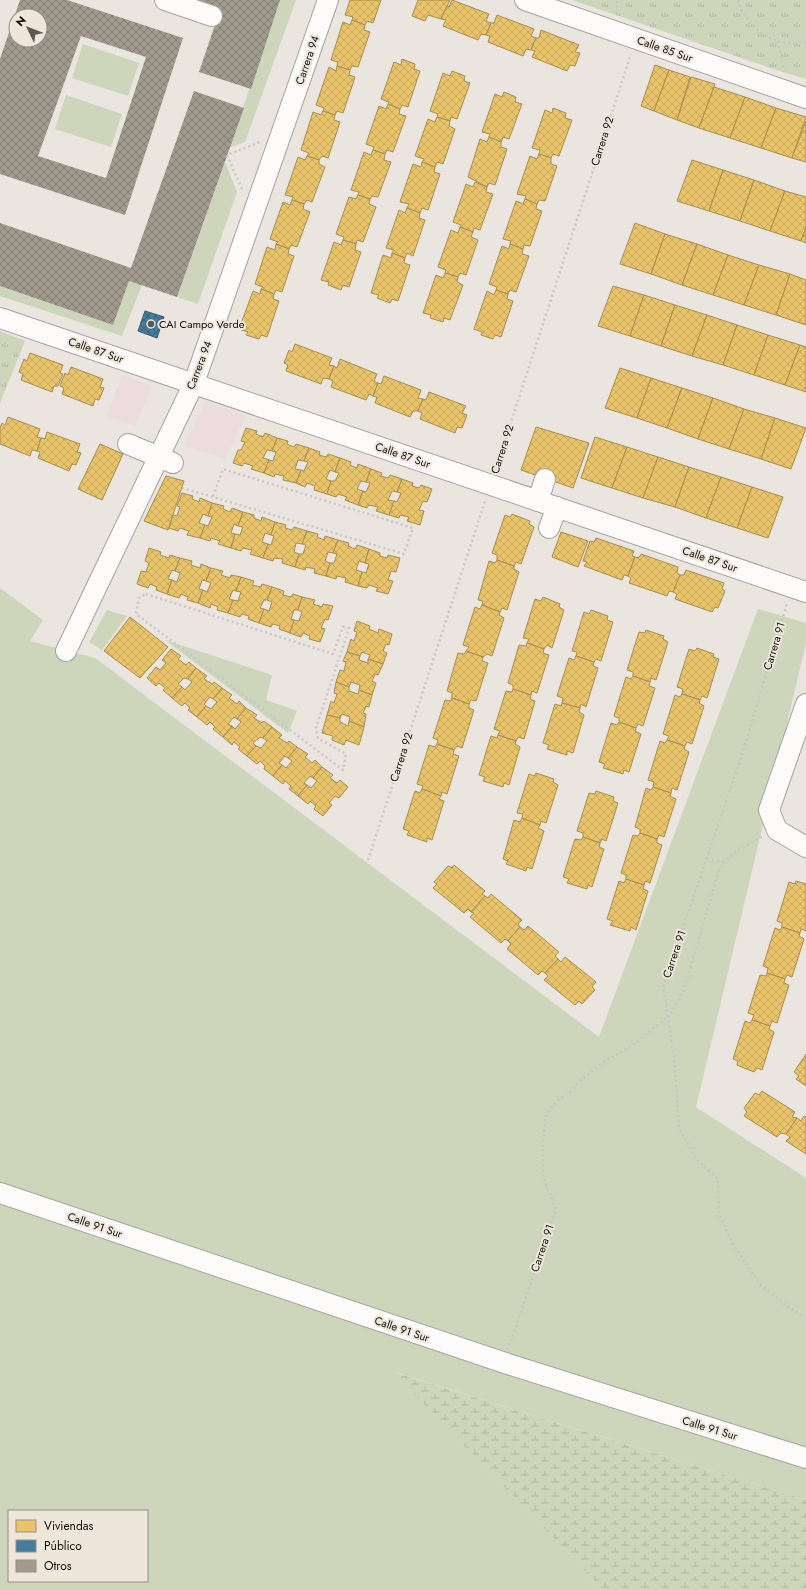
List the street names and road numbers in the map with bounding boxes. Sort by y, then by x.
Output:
street label: Calle 85 Sur [635,32,695,66]
street label: Carrera 94 [291,33,323,87]
street label: Carrera 92 [587,114,617,168]
street label: Calle 87 Sur [66,333,126,367]
street label: Carrera 94 [182,338,216,392]
street label: Carrera 92 [487,422,517,476]
street label: Calle 87 Sur [373,438,433,472]
street label: Calle 87 Sur [680,542,740,576]
street label: Carrera 91 [759,620,789,672]
street label: Carrera 92 [386,730,416,784]
street label: Carrera 91 [658,928,690,980]
street label: Calle 91 Sur [65,1208,125,1242]
street label: Carrera 91 [526,1222,558,1274]
street label: Calle 91 Sur [372,1312,432,1346]
street label: Calle 91 Sur [680,1412,740,1444]

